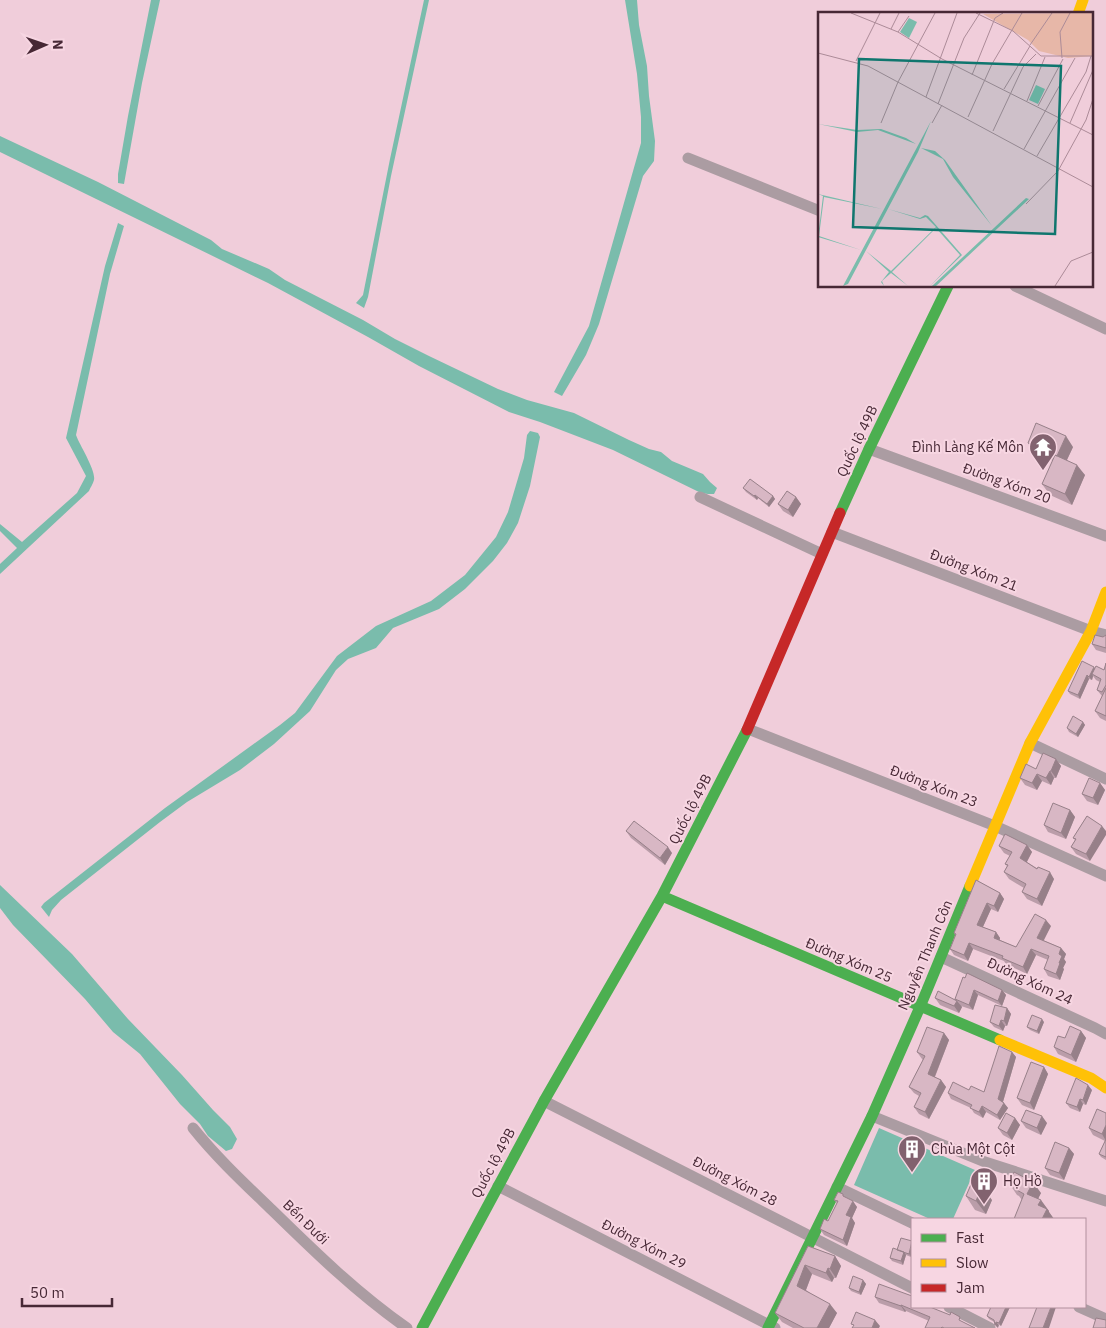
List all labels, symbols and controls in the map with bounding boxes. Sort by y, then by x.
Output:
inset map [818,12,1094,288]
north arrow [20,20,70,70]
text: N [49,39,67,50]
street label: Quốc lộ 49B [833,402,881,480]
temple icon: Đình Làng Kế Môn [1028,432,1058,471]
place label: Đình Làng Kế Môn [912,438,1024,456]
street label: Đường Xóm 20 [960,459,1054,507]
street label: Đường Xóm 21 [928,545,1020,595]
street label: Đường Xóm 23 [888,761,980,811]
street label: Quốc lộ 49B [665,771,715,847]
street label: Nguyễn Thanh Côn [894,897,956,1013]
street label: Đường Xóm 25 [803,934,895,986]
street label: Đường Xóm 24 [984,953,1076,1009]
street label: Quốc lộ 49B [467,1125,519,1201]
building icon: Chùa Một Cột [897,1134,927,1173]
place label: Chùa Một Cột [931,1140,1015,1158]
street label: Đường Xóm 28 [690,1152,780,1210]
building icon: Họ Hồ [969,1166,999,1205]
place label: Họ Hồ [1003,1172,1042,1190]
street label: Bến Đưới [279,1196,333,1248]
street label: Đường Xóm 29 [599,1215,689,1273]
legend [911,1218,1086,1308]
text: Fast [956,1228,984,1247]
text: Slow [956,1253,989,1272]
scale bar [22,1276,112,1308]
text: Jam [956,1278,985,1297]
text: 50 m [30,1283,65,1302]

